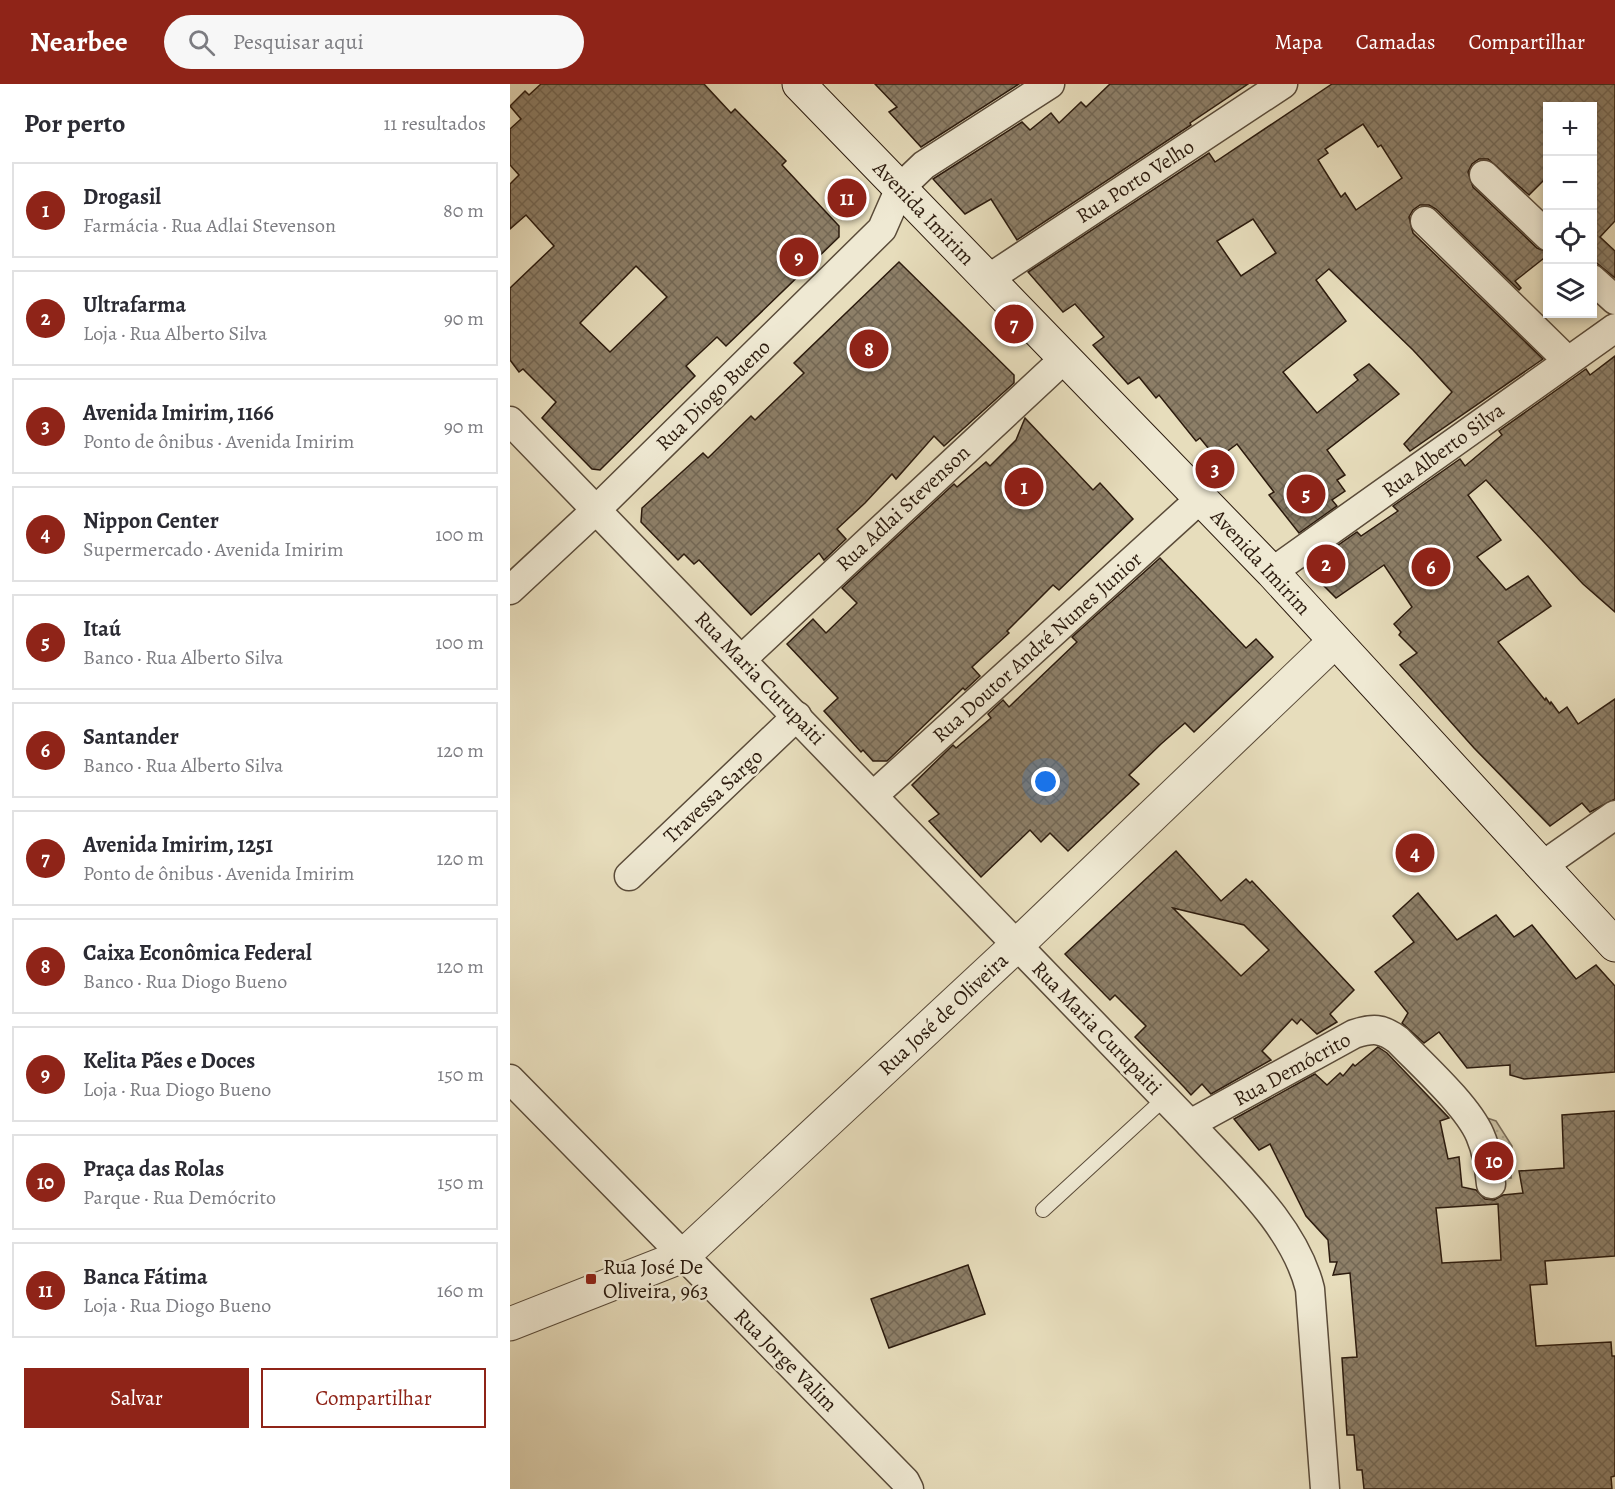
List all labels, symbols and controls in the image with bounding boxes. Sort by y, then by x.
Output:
search box [164,15,584,69]
text: Nearbee [30,23,128,61]
icon: search [185,26,218,59]
text: Pesquisar aqui [233,27,364,57]
text: Mapa [1274,28,1323,56]
text: Camadas [1356,28,1435,56]
text: Compartilhar [1468,28,1585,56]
map controls [1543,102,1597,318]
button: + [1543,102,1597,156]
text: Por perto [24,106,125,141]
text: 11 resultados [384,110,486,137]
street label: Rua Porto Velho [1071,132,1199,230]
street label: Avenida Imirim [866,154,981,271]
button: − [1543,156,1597,210]
pin: 11 [828,176,866,220]
text: Drogasil [83,182,161,212]
text: 1 [42,197,49,224]
text: 80 m [443,197,484,224]
button: locate [1543,210,1597,264]
text: Farmácia · Rua Adlai Stevenson [83,212,336,239]
pin: 9 [780,234,818,279]
button: layers [1543,264,1597,318]
text: Ultrafarma [83,290,186,320]
pin: 7 [994,302,1034,346]
text: 2 [41,305,50,332]
text: 90 m [444,305,484,332]
text: Loja · Rua Alberto Silva [83,320,267,347]
pin: 8 [850,326,888,372]
street label: Rua Diogo Bueno [650,333,776,457]
street label: Rua Alberto Silva [1376,396,1510,504]
text: Avenida Imirim, 1166 [83,398,274,428]
text: 3 [41,413,50,440]
text: 90 m [444,413,484,440]
text: Ponto de ônibus · Avenida Imirim [83,428,354,455]
street label: Rua Adlai Stevenson [830,439,976,577]
pin: 3 [1196,446,1234,492]
pin: 1 [1004,464,1044,510]
pin: 5 [1286,472,1326,516]
street label: Avenida Imirim [1204,502,1317,621]
text: Nippon Center [83,506,219,536]
text: 4 [41,521,50,548]
text: 100 m [435,521,484,548]
text: Supermercado · Avenida Imirim [83,536,344,563]
pin: 2 [1306,542,1346,586]
pin: 6 [1412,544,1450,590]
street label: Rua Doutor André Nunes Junior [926,545,1148,749]
street label: Rua Maria Curupaiti [689,605,831,751]
text: Itaú [83,614,121,644]
text: 5 [41,629,50,656]
text: 100 m [435,629,484,656]
text: Banco · Rua Alberto Silva [83,644,283,671]
text: Santander [83,722,179,752]
text: 6 [41,737,50,764]
text: 120 m [436,737,484,764]
street label: Travessa Sargo [657,743,769,849]
text: Banco · Rua Alberto Silva [83,752,283,779]
your location [1031,767,1060,796]
text: Avenida Imirim, 1251 [83,830,273,860]
pin: 4 [1396,830,1434,876]
text: 7 [41,845,50,872]
text: 120 m [436,845,484,872]
text: Ponto de ônibus · Avenida Imirim [83,860,354,887]
text: Caixa Econômica Federal [83,938,312,968]
street label: Rua José de Oliveira [872,946,1014,1082]
text: 8 [41,953,50,980]
text: 120 m [436,953,484,980]
street label: Rua Maria Curupaiti [1026,955,1168,1101]
text: Banco · Rua Diogo Bueno [83,968,287,995]
street label: Rua Demócrito [1228,1025,1356,1113]
text: Kelita Pães e Doces [83,1046,255,1076]
text: 9 [41,1061,50,1088]
text: 150 m [437,1061,484,1088]
text: Loja · Rua Diogo Bueno [83,1076,271,1103]
pin: 10 [1474,1138,1514,1184]
text: Praça das Rolas [83,1154,224,1184]
text: 10 [37,1169,54,1196]
text: 150 m [437,1169,484,1196]
text: Parque · Rua Demócrito [83,1184,276,1211]
place label: Rua José De Oliveira, 963 [603,1253,708,1305]
text: Banca Fátima [83,1262,208,1292]
marker: Rua José De Oliveira, 963 [584,1272,598,1286]
text: 11 [38,1277,53,1304]
text: 160 m [437,1277,484,1304]
text: Loja · Rua Diogo Bueno [83,1292,271,1319]
street label: Rua Jorge Valim [728,1302,844,1418]
button: Salvar [24,1368,249,1428]
button: Compartilhar [261,1368,486,1428]

